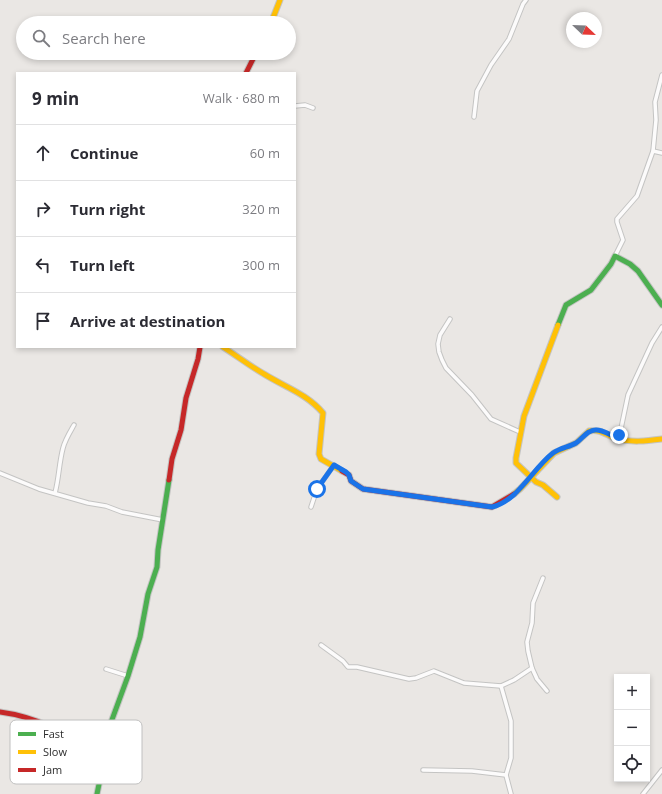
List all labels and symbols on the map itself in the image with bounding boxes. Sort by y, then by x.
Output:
north arrow [566,12,602,48]
route end [610,426,628,444]
route start [308,480,326,498]
legend [10,720,142,784]
text: Fast [43,726,64,741]
text: Slow [43,744,67,759]
text: Jam [42,762,62,777]

